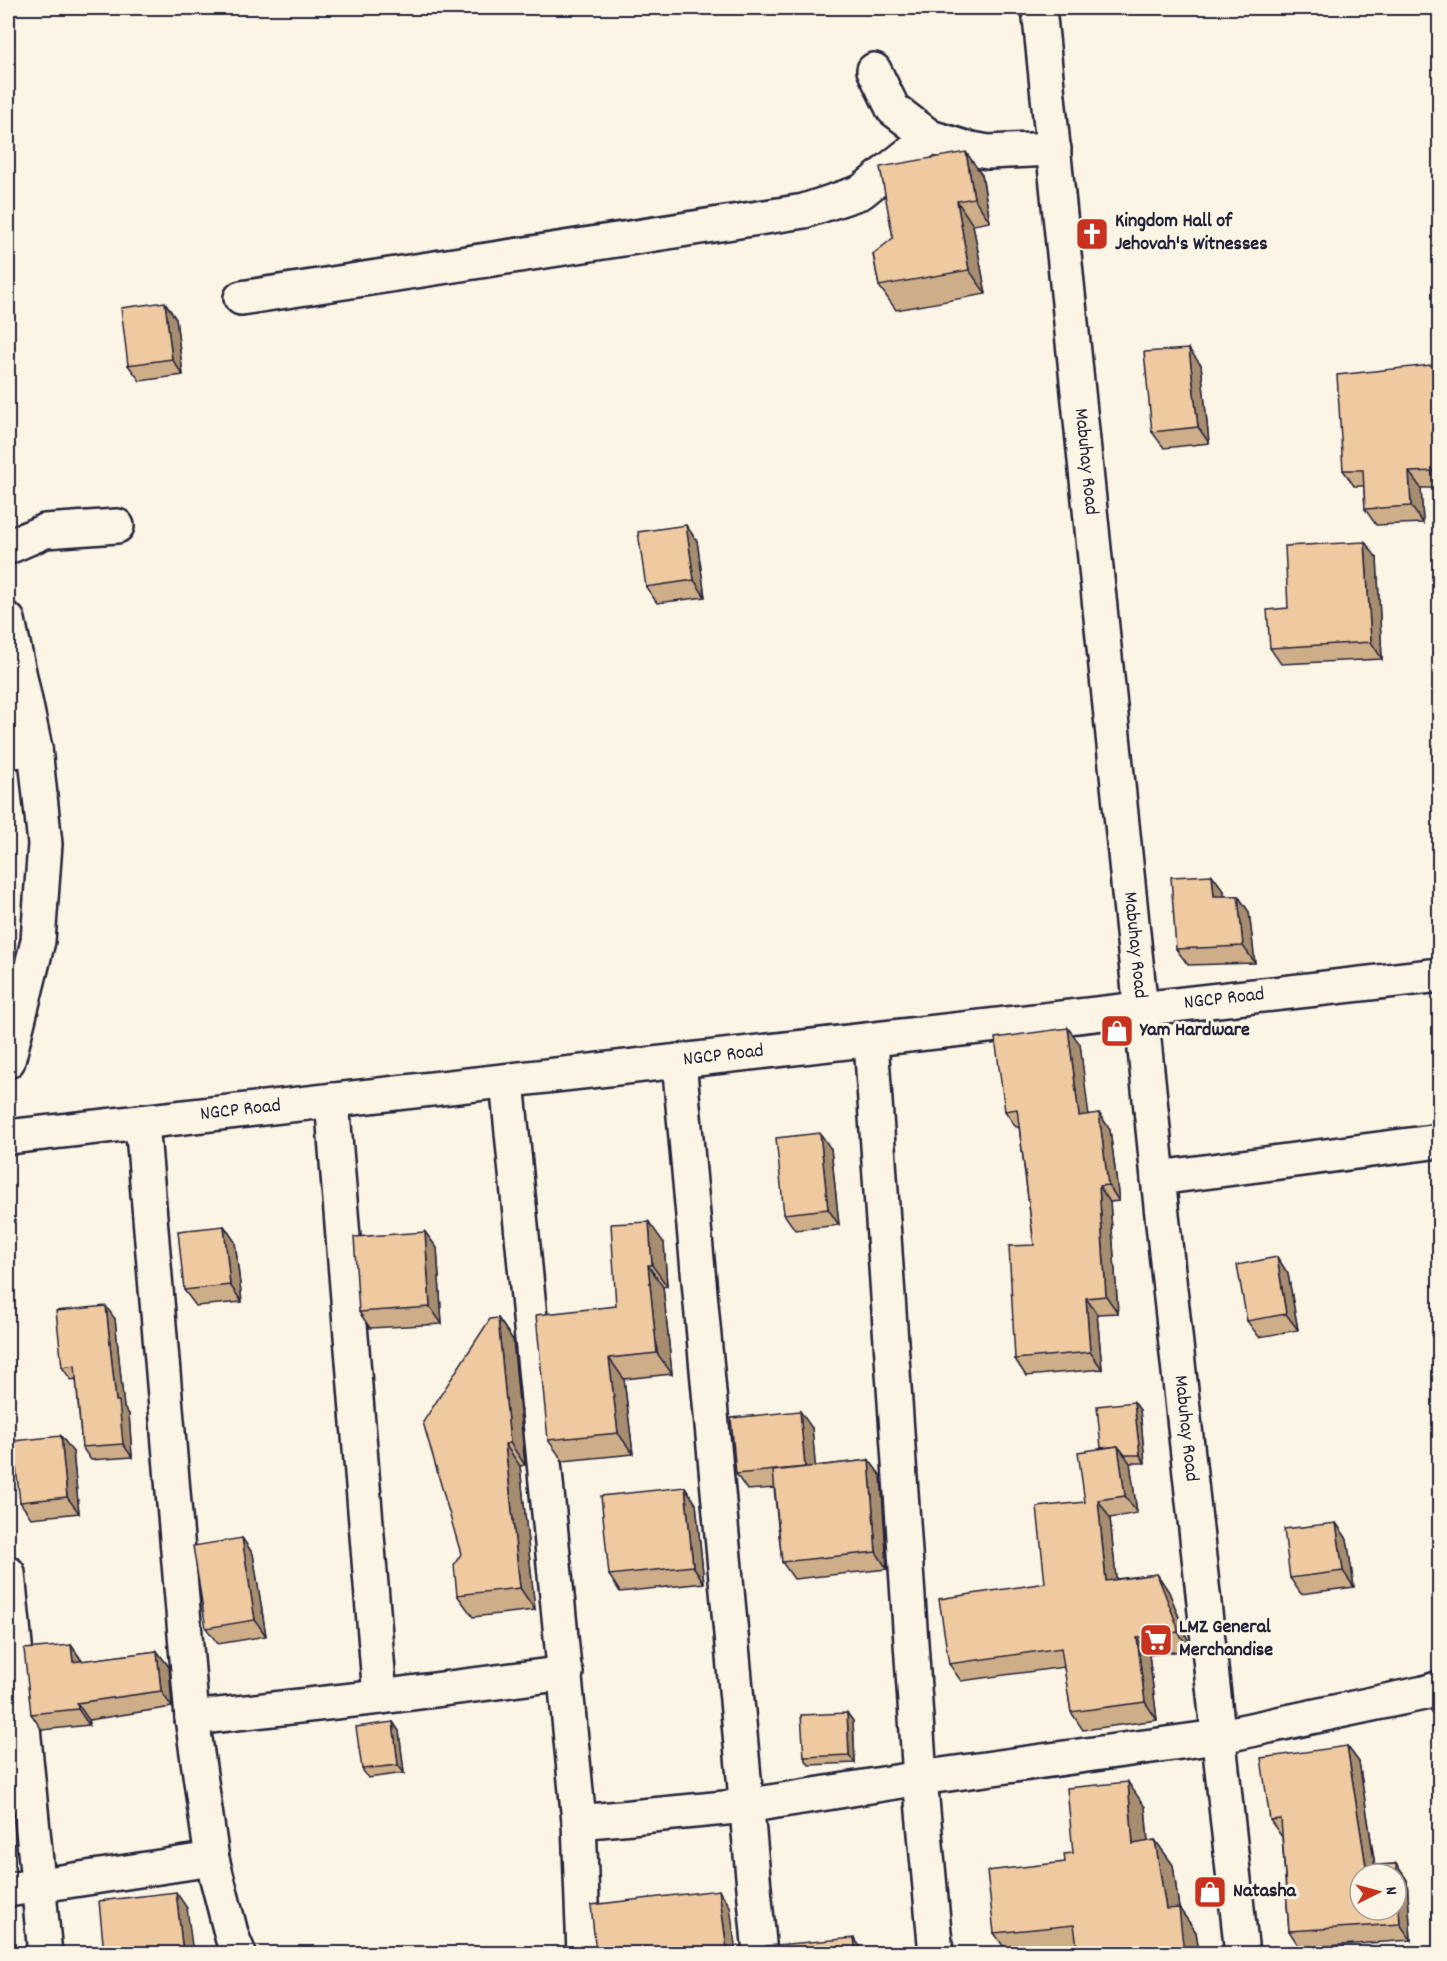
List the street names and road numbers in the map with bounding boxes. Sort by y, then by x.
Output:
street label: Mabuhay Road [1066,407,1104,516]
street label: Mabuhay Road [1115,890,1154,1000]
street label: NGCP Road [1182,981,1266,1018]
street label: NGCP Road [682,1038,765,1075]
street label: NGCP Road [199,1092,282,1129]
street label: Mabuhay Road [1165,1374,1205,1483]

